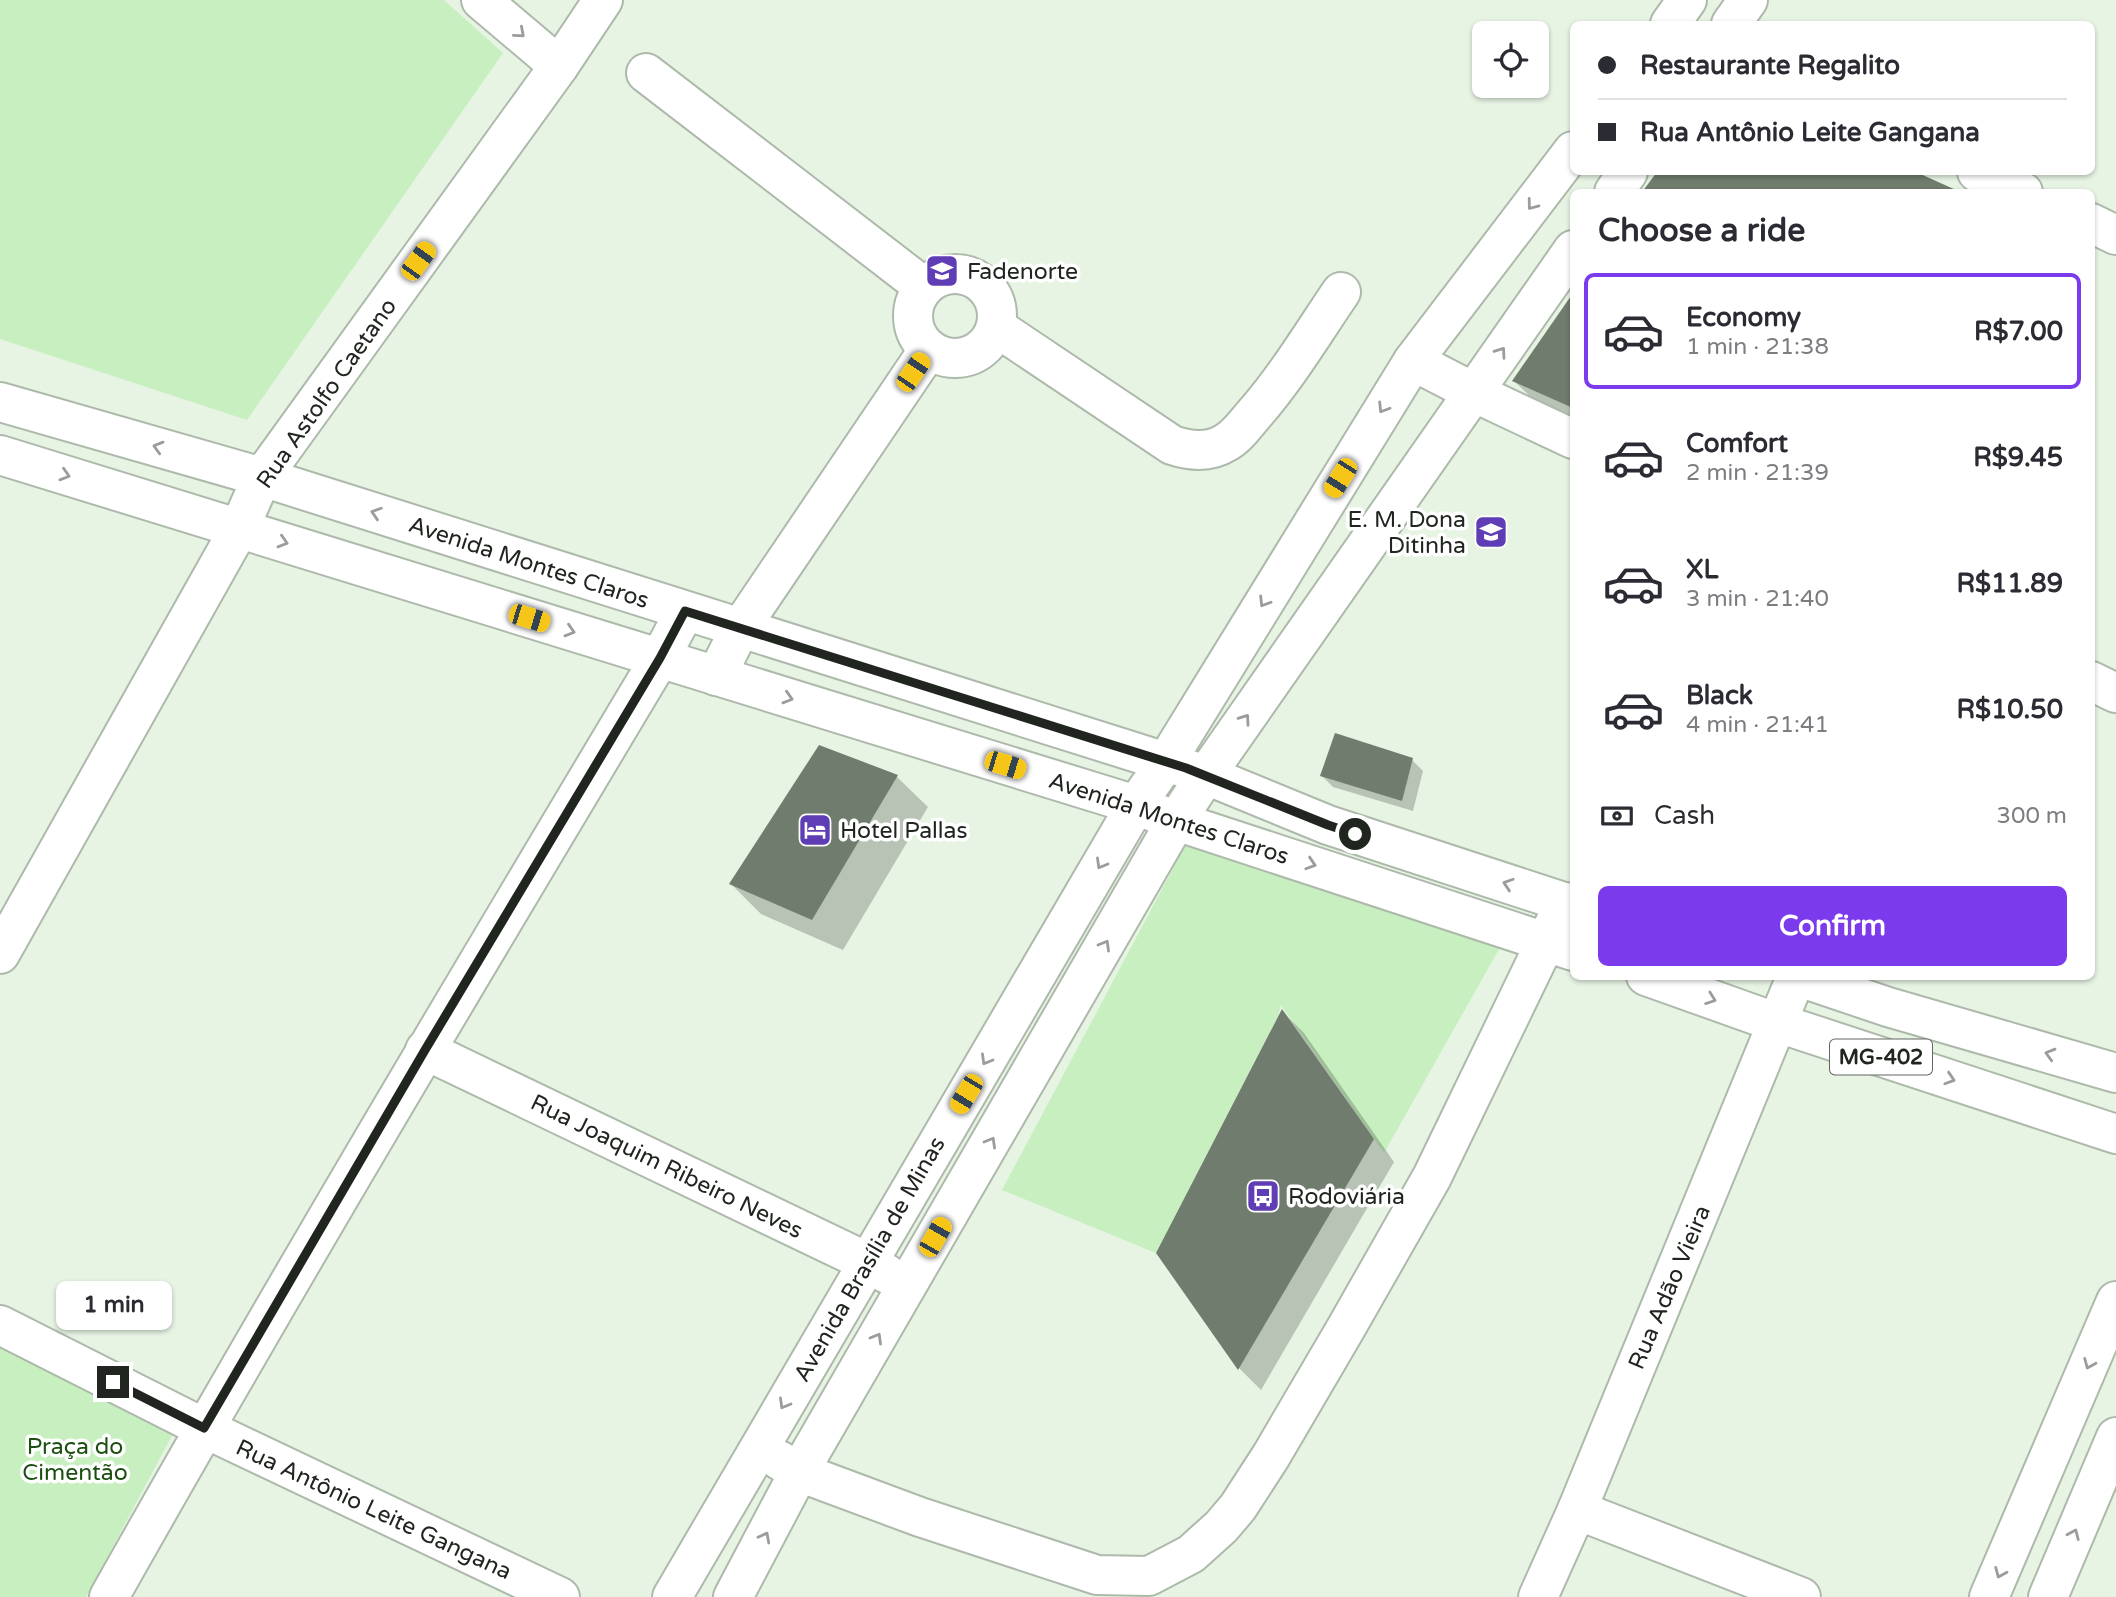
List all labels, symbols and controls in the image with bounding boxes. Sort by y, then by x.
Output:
map controls [1472,21,1549,98]
button: locate [1472,21,1549,98]
one-way arrow [512,25,525,37]
text: Restaurante Regalito [1640,50,1900,81]
text: Rua Antônio Leite Gangana [1640,117,1980,148]
one-way arrow [1527,197,1540,210]
text: Choose a ride [1598,212,1805,250]
car [398,238,439,284]
school or university icon: Fadenorte [923,252,961,290]
place label: Fadenorte [967,258,1078,286]
street label: Rua Astolfo Caetano [251,293,403,494]
icon: car [1602,300,1665,363]
text: Economy [1686,302,1801,333]
text: R$7.00 [1974,316,2063,347]
text: 1 min · 21:38 [1686,333,1829,361]
one-way arrow [1493,347,1505,360]
car [893,349,934,395]
one-way arrow [1379,401,1392,414]
icon: car [1602,426,1665,489]
text: Comfort [1686,428,1788,459]
one-way arrow [153,441,165,456]
text: R$9.45 [1973,442,2063,473]
car [1320,455,1361,501]
text: 2 min · 21:39 [1686,459,1829,487]
one-way arrow [58,467,71,481]
place label: E. M. Dona Ditinha [1347,506,1466,560]
one-way arrow [370,507,382,522]
street label: Avenida Montes Claros [405,511,652,615]
school or university icon: E. M. Dona Ditinha [1472,513,1510,551]
one-way arrow [276,534,288,548]
icon: car [1602,552,1665,615]
text: XL [1686,554,1718,585]
text: R$11.89 [1957,568,2063,599]
text: 3 min · 21:40 [1686,585,1829,613]
one-way arrow [1259,595,1272,608]
car [506,602,553,634]
one-way arrow [564,622,576,637]
icon: car [1602,678,1665,741]
text: Black [1686,680,1753,711]
one-way arrow [781,689,793,704]
text: R$10.50 [1956,694,2063,725]
text: 4 min · 21:41 [1686,711,1829,739]
one-way arrow [1237,714,1249,727]
car [982,749,1029,781]
street label: Avenida Montes Claros [1045,767,1292,871]
icon: cash [1598,797,1636,835]
text: Cash [1654,800,1715,831]
text: 300 m [1997,802,2067,830]
hotel icon: Hotel Pallas [796,811,834,849]
place label: Hotel Pallas [840,817,968,845]
route start [1339,818,1371,850]
one-way arrow [1305,856,1317,871]
one-way arrow [1096,857,1109,869]
one-way arrow [1503,877,1515,892]
button: Confirm [1598,886,2067,966]
one-way arrow [1096,939,1109,952]
one-way arrow [1704,991,1716,1005]
road number: MG-402 [1830,1040,1932,1074]
one-way arrow [2045,1047,2057,1062]
one-way arrow [981,1053,994,1066]
car [947,1071,986,1117]
one-way arrow [1943,1071,1955,1086]
street label: Rua Joaquim Ribeiro Neves [526,1089,807,1245]
street label: Avenida Brasília de Minas [788,1132,952,1387]
one-way arrow [982,1136,995,1149]
bus stop icon: Rodoviária [1244,1177,1282,1215]
place label: Rodoviária [1288,1183,1405,1211]
street label: Rua Adão Vieira [1623,1201,1717,1374]
car [916,1214,955,1260]
callout: 1 min [55,1280,171,1330]
text: 1 min [83,1291,145,1319]
one-way arrow [868,1333,881,1346]
one-way arrow [2083,1356,2097,1369]
route end [97,1366,129,1398]
one-way arrow [779,1397,792,1410]
park label: Praça do Cimentão [22,1433,128,1487]
street label: Rua Antônio Leite Gangana [231,1434,516,1586]
one-way arrow [2066,1529,2080,1541]
one-way arrow [757,1532,770,1544]
one-way arrow [1994,1566,2008,1578]

